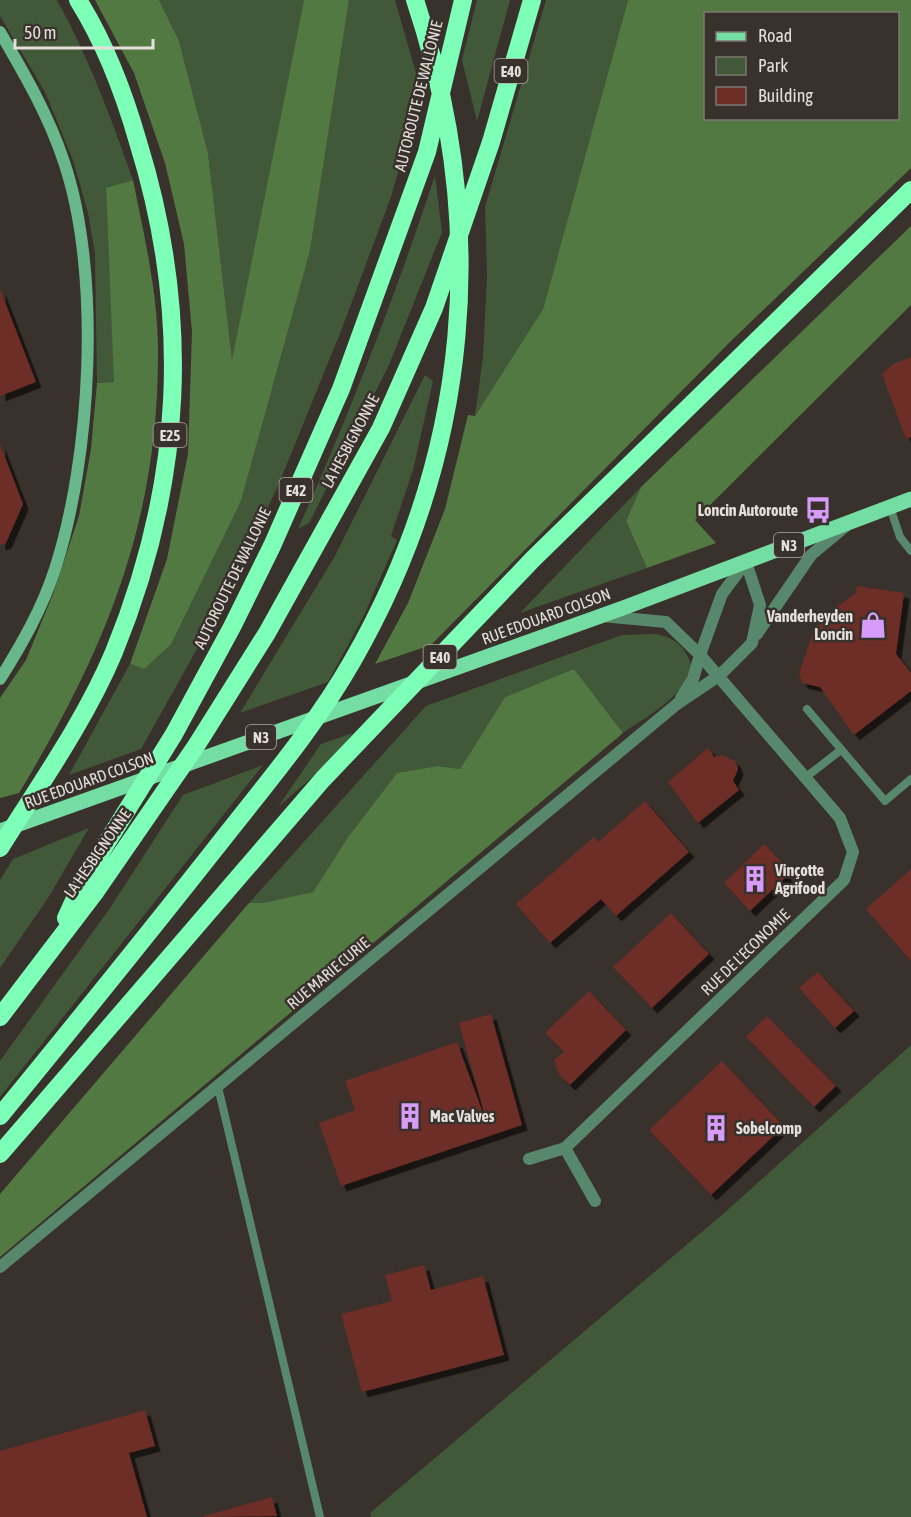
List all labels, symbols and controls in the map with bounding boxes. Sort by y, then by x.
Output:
scale bar [15,12,153,50]
legend [704,12,899,120]
street label: AUTOROUTE DE WALLONIE [391,19,446,173]
text: 50 m [24,22,56,43]
text: Road [758,25,792,46]
text: Park [758,55,788,76]
road number: E40 [494,59,528,83]
text: Building [758,85,813,106]
street label: LA HESBIGNONNE [318,391,382,491]
road number: E25 [154,423,186,447]
road number: E42 [280,478,312,502]
bus stop icon: Loncin Autoroute [803,495,833,525]
place label: Loncin Autoroute [698,501,798,519]
street label: AUTOROUTE DE WALLONIE [190,504,274,652]
road number: N3 [774,533,804,557]
street label: RUE EDOUARD COLSON [479,584,613,648]
place label: Vanderheyden Loncin [766,607,853,643]
shop icon: Vanderheyden Loncin [858,610,888,640]
road number: E40 [424,645,456,669]
road number: N3 [246,725,276,749]
street label: RUE EDOUARD COLSON [22,748,156,812]
street label: LA HESBIGNONNE [60,805,134,901]
place label: Vinçotte Agrifood [774,861,826,897]
building icon: Vinçotte Agrifood [740,864,770,894]
street label: RUE DE L'ECONOMIE [697,905,793,999]
street label: RUE MARIE CURIE [283,933,373,1013]
building icon: Mac Valves [395,1101,425,1131]
place label: Mac Valves [430,1107,495,1125]
building icon: Sobelcomp [701,1113,731,1143]
place label: Sobelcomp [736,1119,802,1137]

